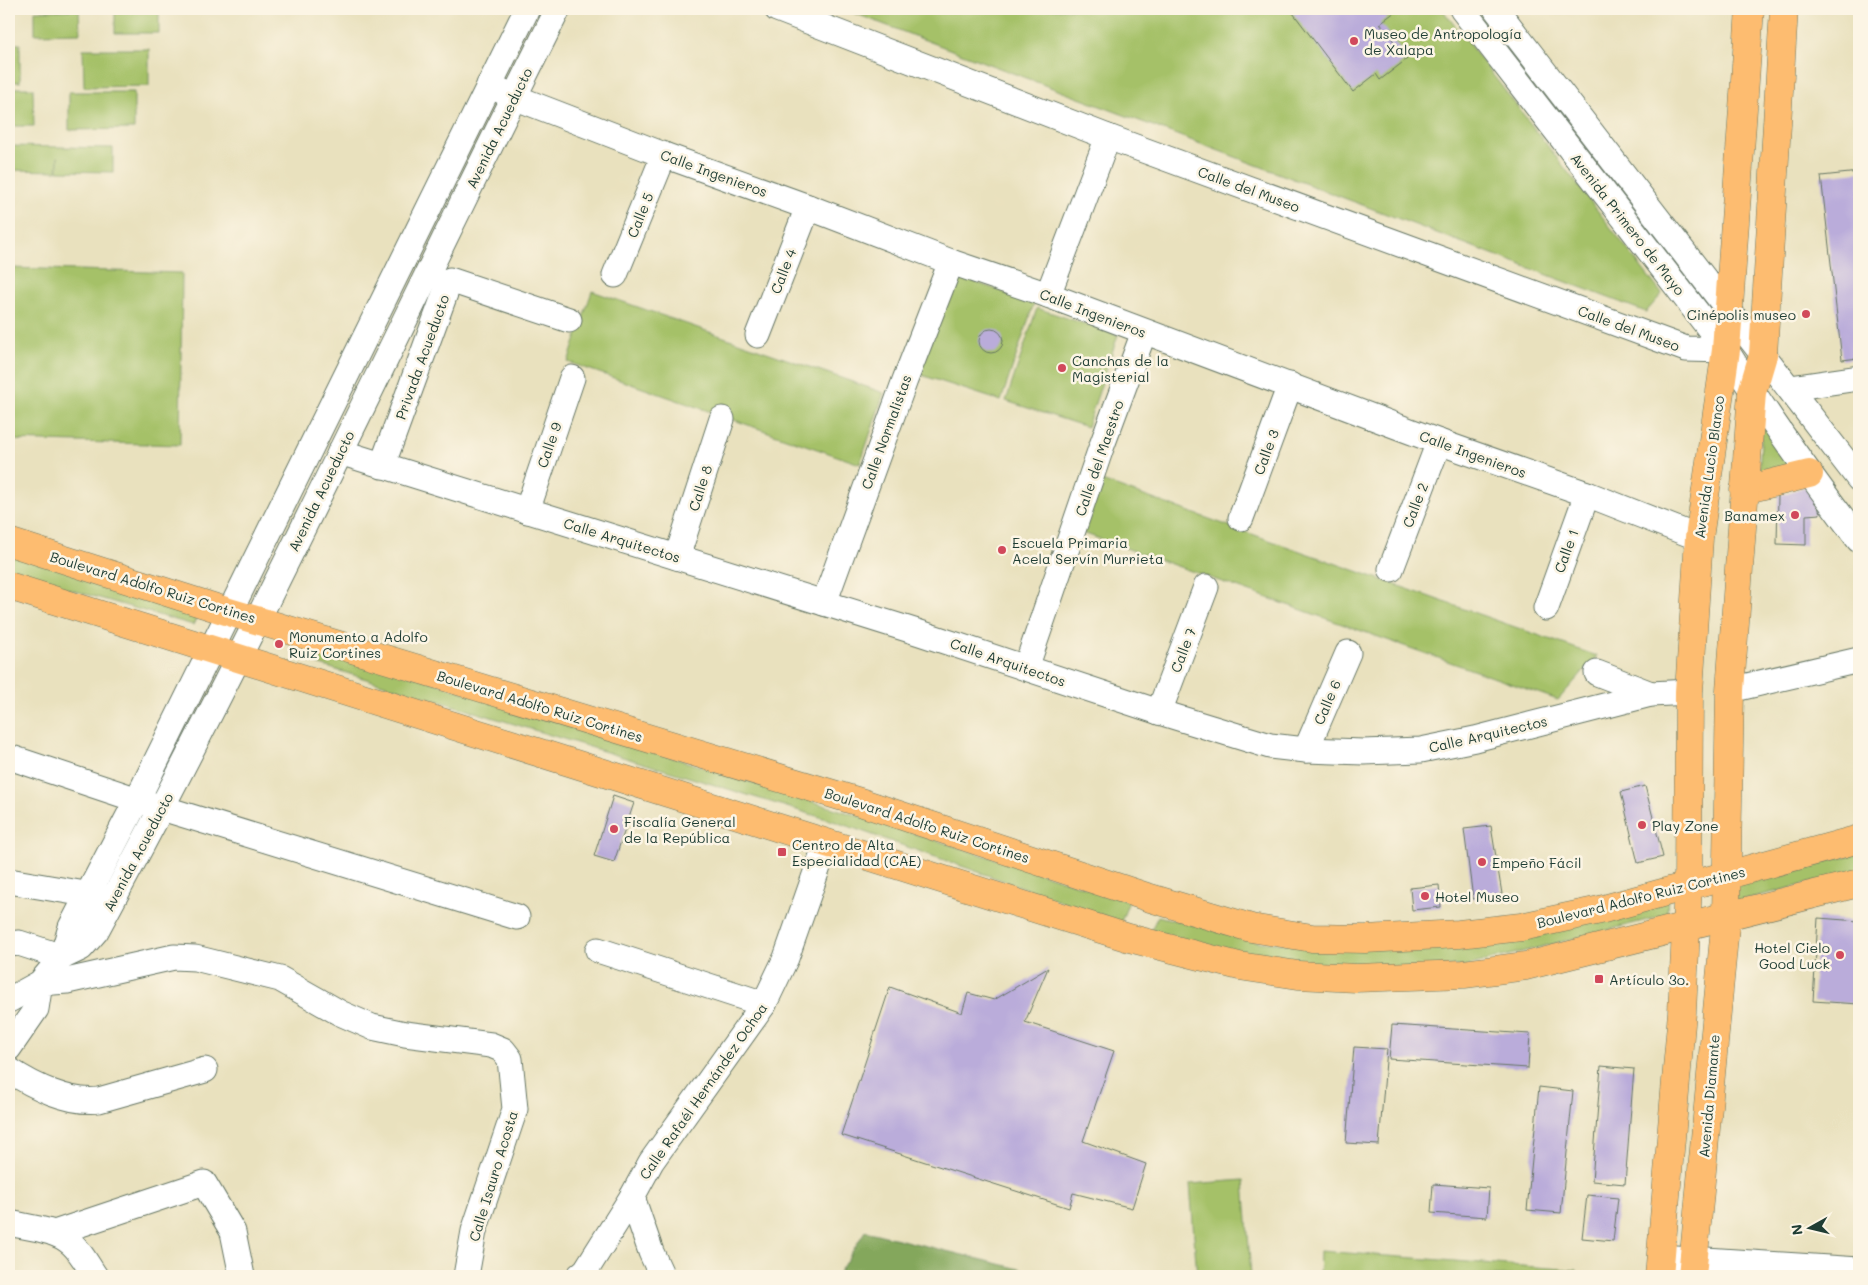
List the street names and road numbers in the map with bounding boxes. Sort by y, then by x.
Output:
street label: Avenida Acueducto [462,65,536,191]
street label: Calle Ingenieros [658,145,770,201]
street label: Avenida Primero de Mayo [1566,149,1690,299]
street label: Calle del Museo [1195,162,1303,216]
street label: Calle 5 [622,190,658,240]
street label: Calle 4 [766,245,801,296]
street label: Calle Ingenieros [1037,284,1149,342]
street label: Privada Acueducto [391,292,453,422]
street label: Calle del Museo [1575,301,1683,355]
street label: Calle Normalistas [856,372,916,492]
street label: Avenida Lucio Blanco [1690,394,1728,540]
street label: Calle del Maestro [1070,398,1128,518]
street label: Calle 9 [532,420,566,470]
street label: Calle Ingenieros [1417,426,1529,482]
street label: Calle 3 [1249,427,1283,477]
street label: Avenida Acueducto [284,428,358,554]
street label: Calle 8 [684,463,716,513]
street label: Calle 2 [1398,480,1432,530]
street label: Calle Arquitectos [561,513,683,567]
street label: Calle 1 [1549,527,1583,575]
street label: Boulevard Adolfo Ruiz Cortines [48,547,258,627]
street label: Calle 7 [1166,625,1200,675]
street label: Calle Arquitectos [948,633,1068,691]
street label: Boulevard Adolfo Ruiz Cortines [435,666,645,746]
street label: Calle 6 [1309,676,1345,728]
street label: Calle Arquitectos [1427,711,1549,757]
street label: Boulevard Adolfo Ruiz Cortines [822,783,1032,867]
street label: Avenida Acueducto [99,789,177,915]
street label: Boulevard Adolfo Ruiz Cortines [1535,862,1747,932]
street label: Calle Rafaél Hernández Ochoa [635,999,771,1183]
street label: Avenida Diamante [1694,1034,1724,1158]
street label: Calle Isauro Acosta [464,1108,522,1244]

